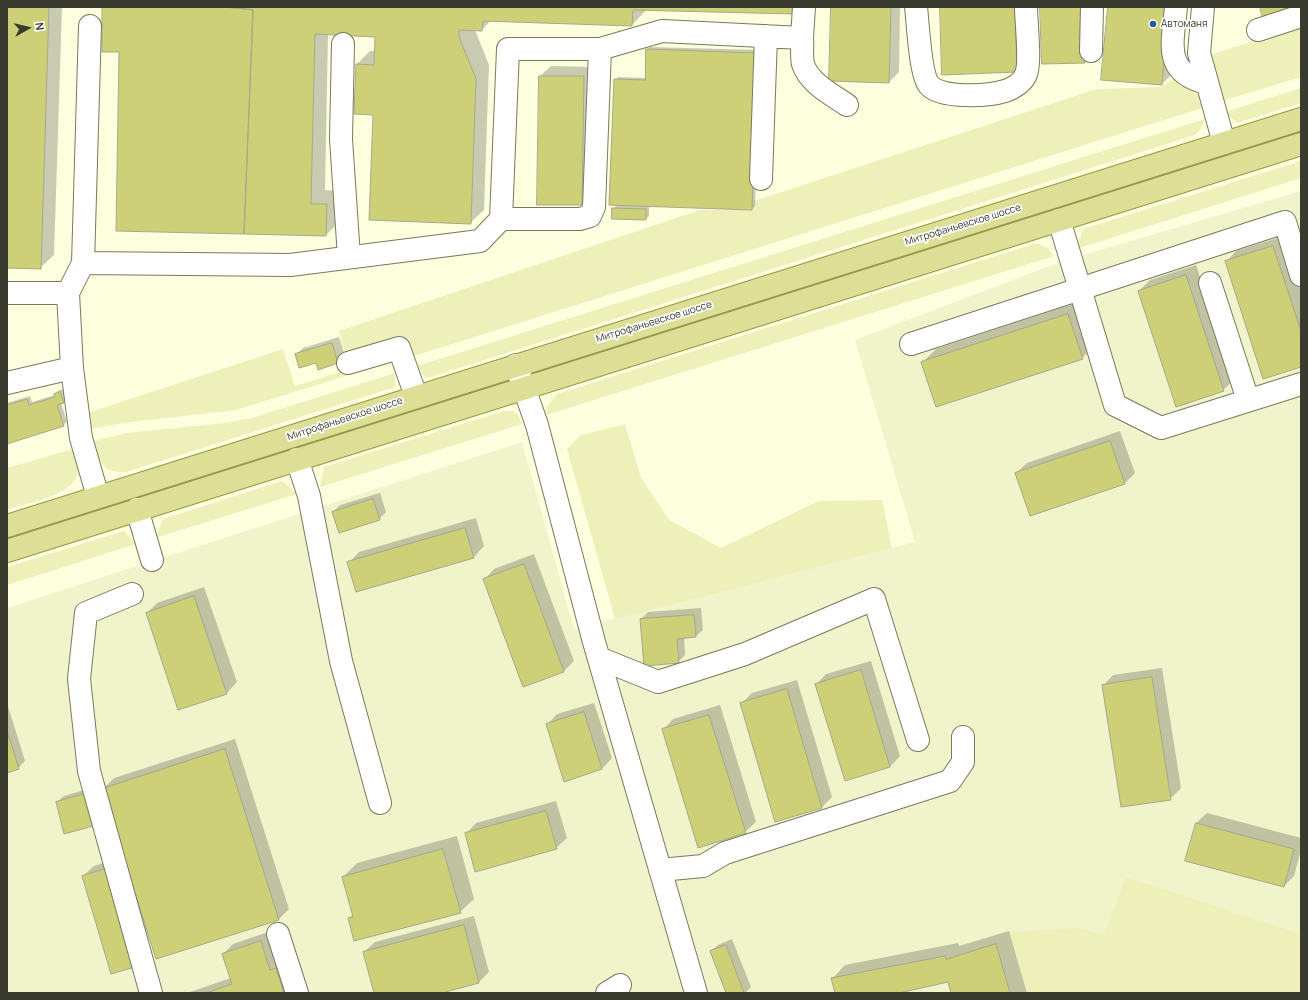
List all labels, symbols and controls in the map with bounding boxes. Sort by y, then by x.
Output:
north arrow [8,8,48,48]
place label: Автоманя [1161,18,1207,30]
marker: Автоманя [1148,19,1158,29]
text: N [32,21,48,31]
street label: Митрофаньевское шоссе [904,202,1022,248]
street label: Митрофаньевское шоссе [595,299,713,345]
street label: Митрофаньевское шоссе [286,395,404,443]

